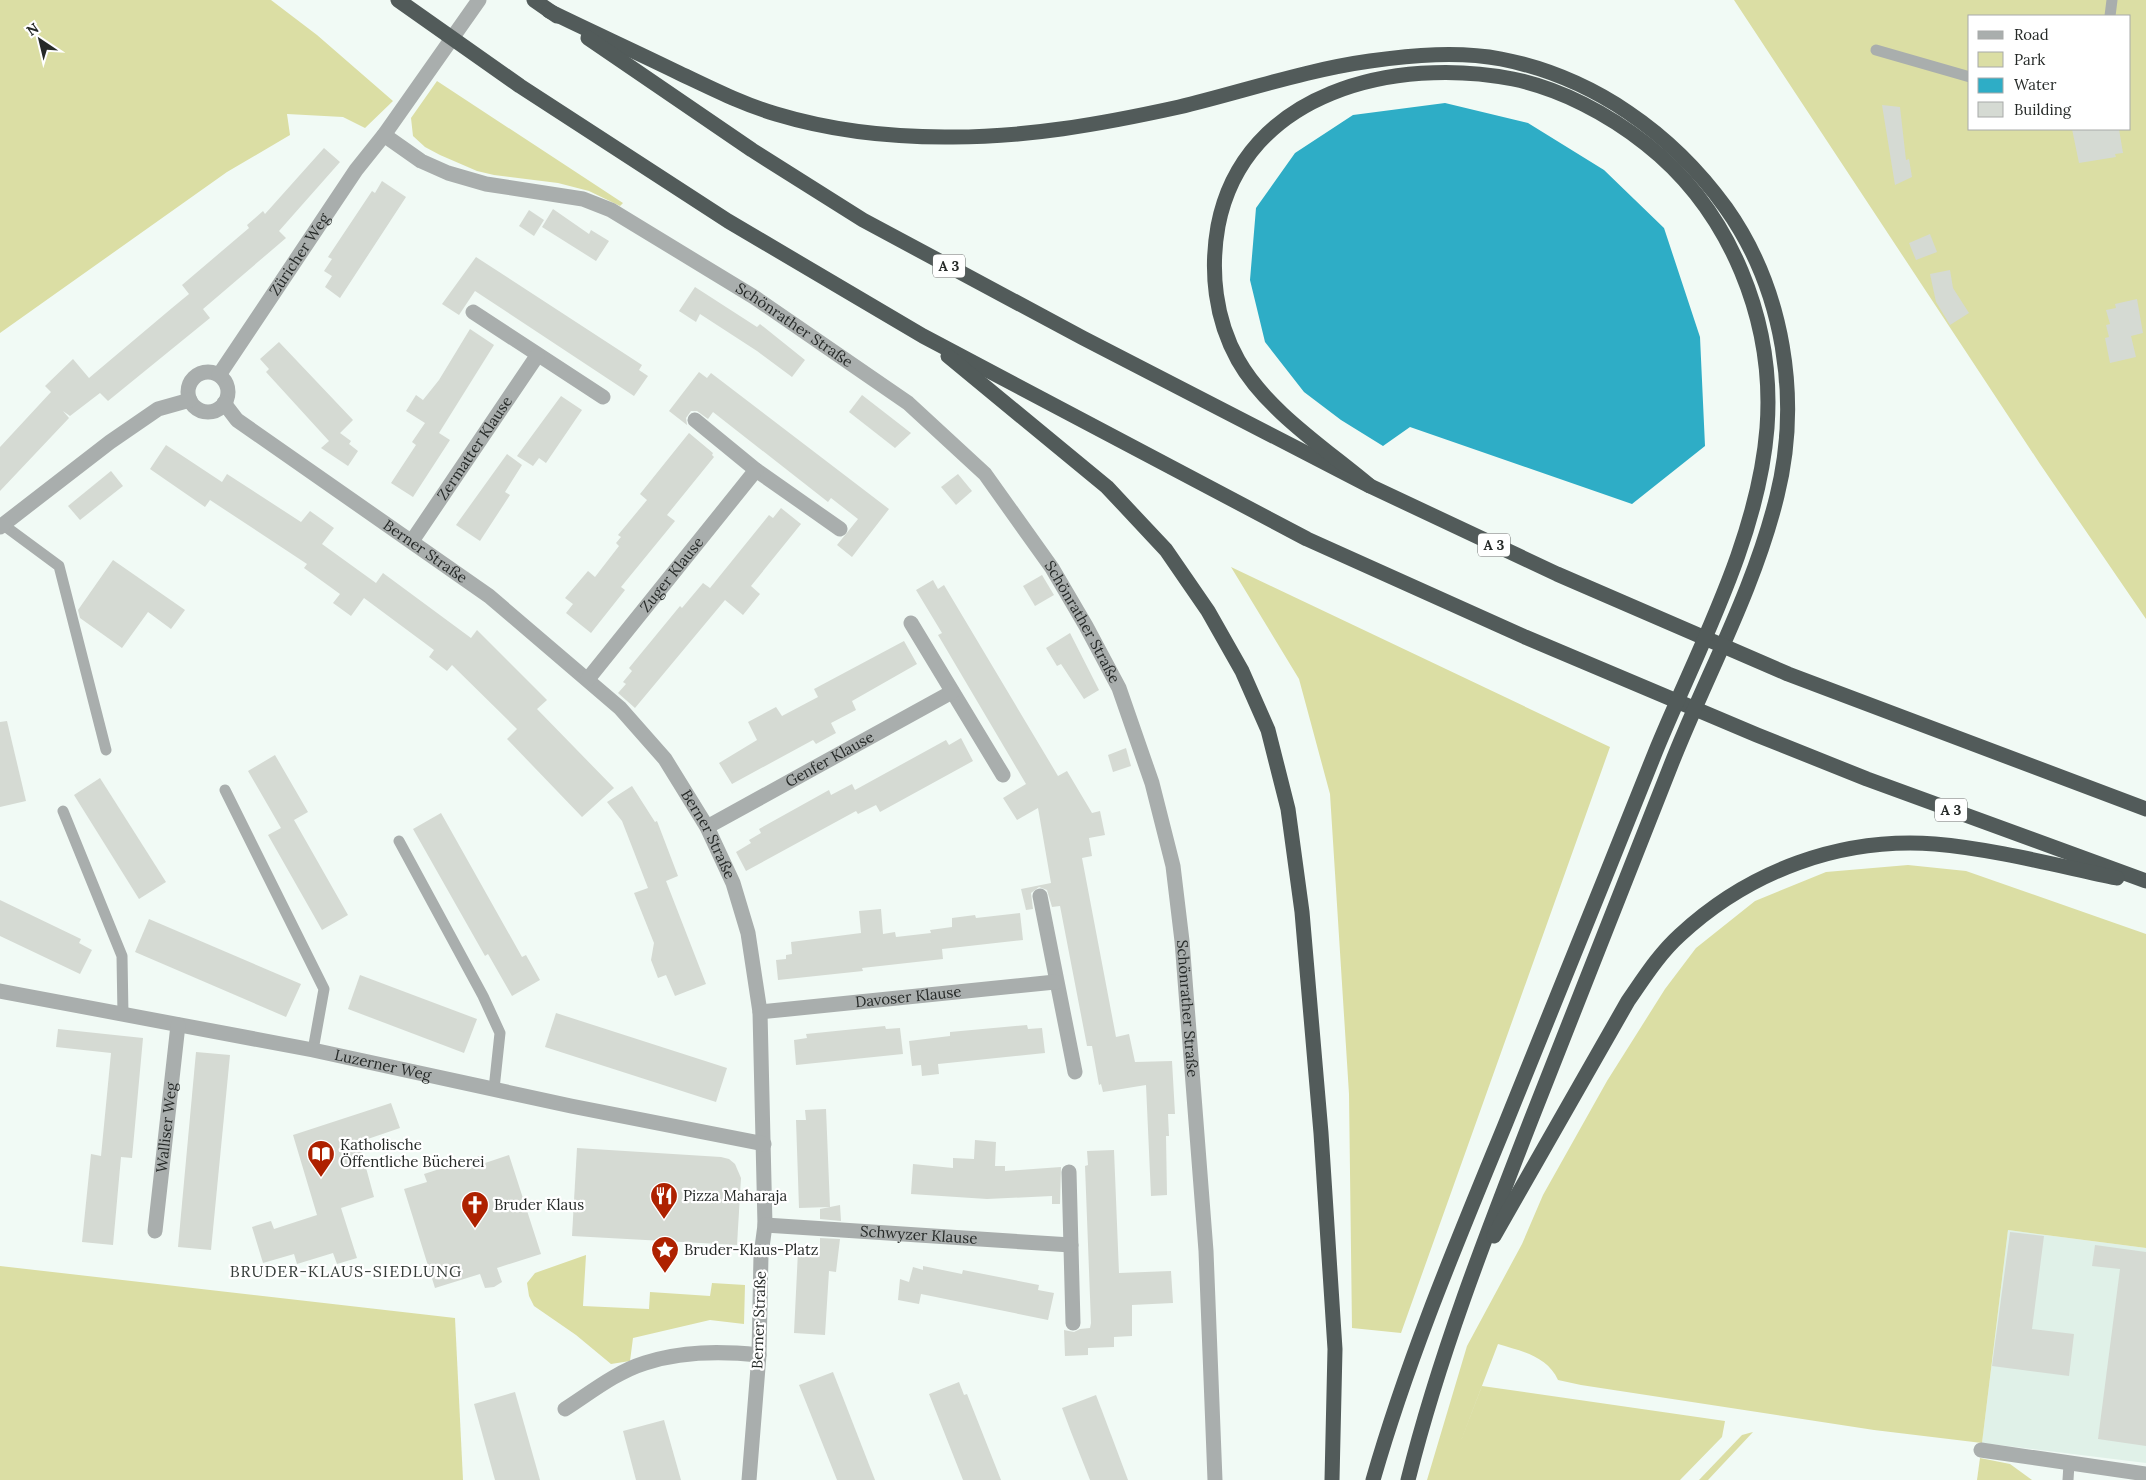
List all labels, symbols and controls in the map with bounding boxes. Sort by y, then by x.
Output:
north arrow [15,15,65,65]
legend [1968,15,2131,130]
text: N [23,19,42,40]
text: Road [2014,25,2049,44]
text: Park [2014,50,2045,69]
text: Water [2014,75,2057,94]
text: Building [2014,100,2072,119]
street label: Züricher Weg [265,209,334,299]
road number: A 3 [933,255,965,278]
street label: Schönrather Straße [732,278,857,371]
street label: Zermatter Klause [432,392,516,503]
street label: Berner Straße [380,515,471,587]
street label: Zuger Klause [636,533,707,616]
road number: A 3 [1478,534,1510,556]
street label: Schönrather Straße [1041,557,1125,686]
street label: Genfer Klause [782,727,877,791]
street label: Berner Straße [677,786,740,882]
road number: A 3 [1935,798,1967,822]
street label: Schönrather Straße [1173,939,1203,1078]
street label: Davoser Klause [854,982,962,1011]
street label: Luzerner Weg [333,1045,434,1085]
street label: Walliser Weg [152,1081,181,1174]
place label: Katholische Öffentliche Bücherei [340,1135,484,1171]
library icon: Katholische Öffentliche Bücherei [306,1139,336,1178]
restaurant icon: Pizza Maharaja [649,1181,679,1220]
place label: Pizza Maharaja [683,1186,788,1205]
church icon: Bruder Klaus [460,1190,490,1229]
place label: Bruder Klaus [494,1195,584,1214]
street label: Schwyzer Klause [859,1221,978,1248]
place icon: Bruder-Klaus-Platz [650,1235,680,1274]
place label: Bruder-Klaus-Platz [684,1240,818,1259]
district label: BRUDER-KLAUS-SIEDLUNG [230,1261,462,1281]
street label: Berner Straße [747,1271,770,1369]

